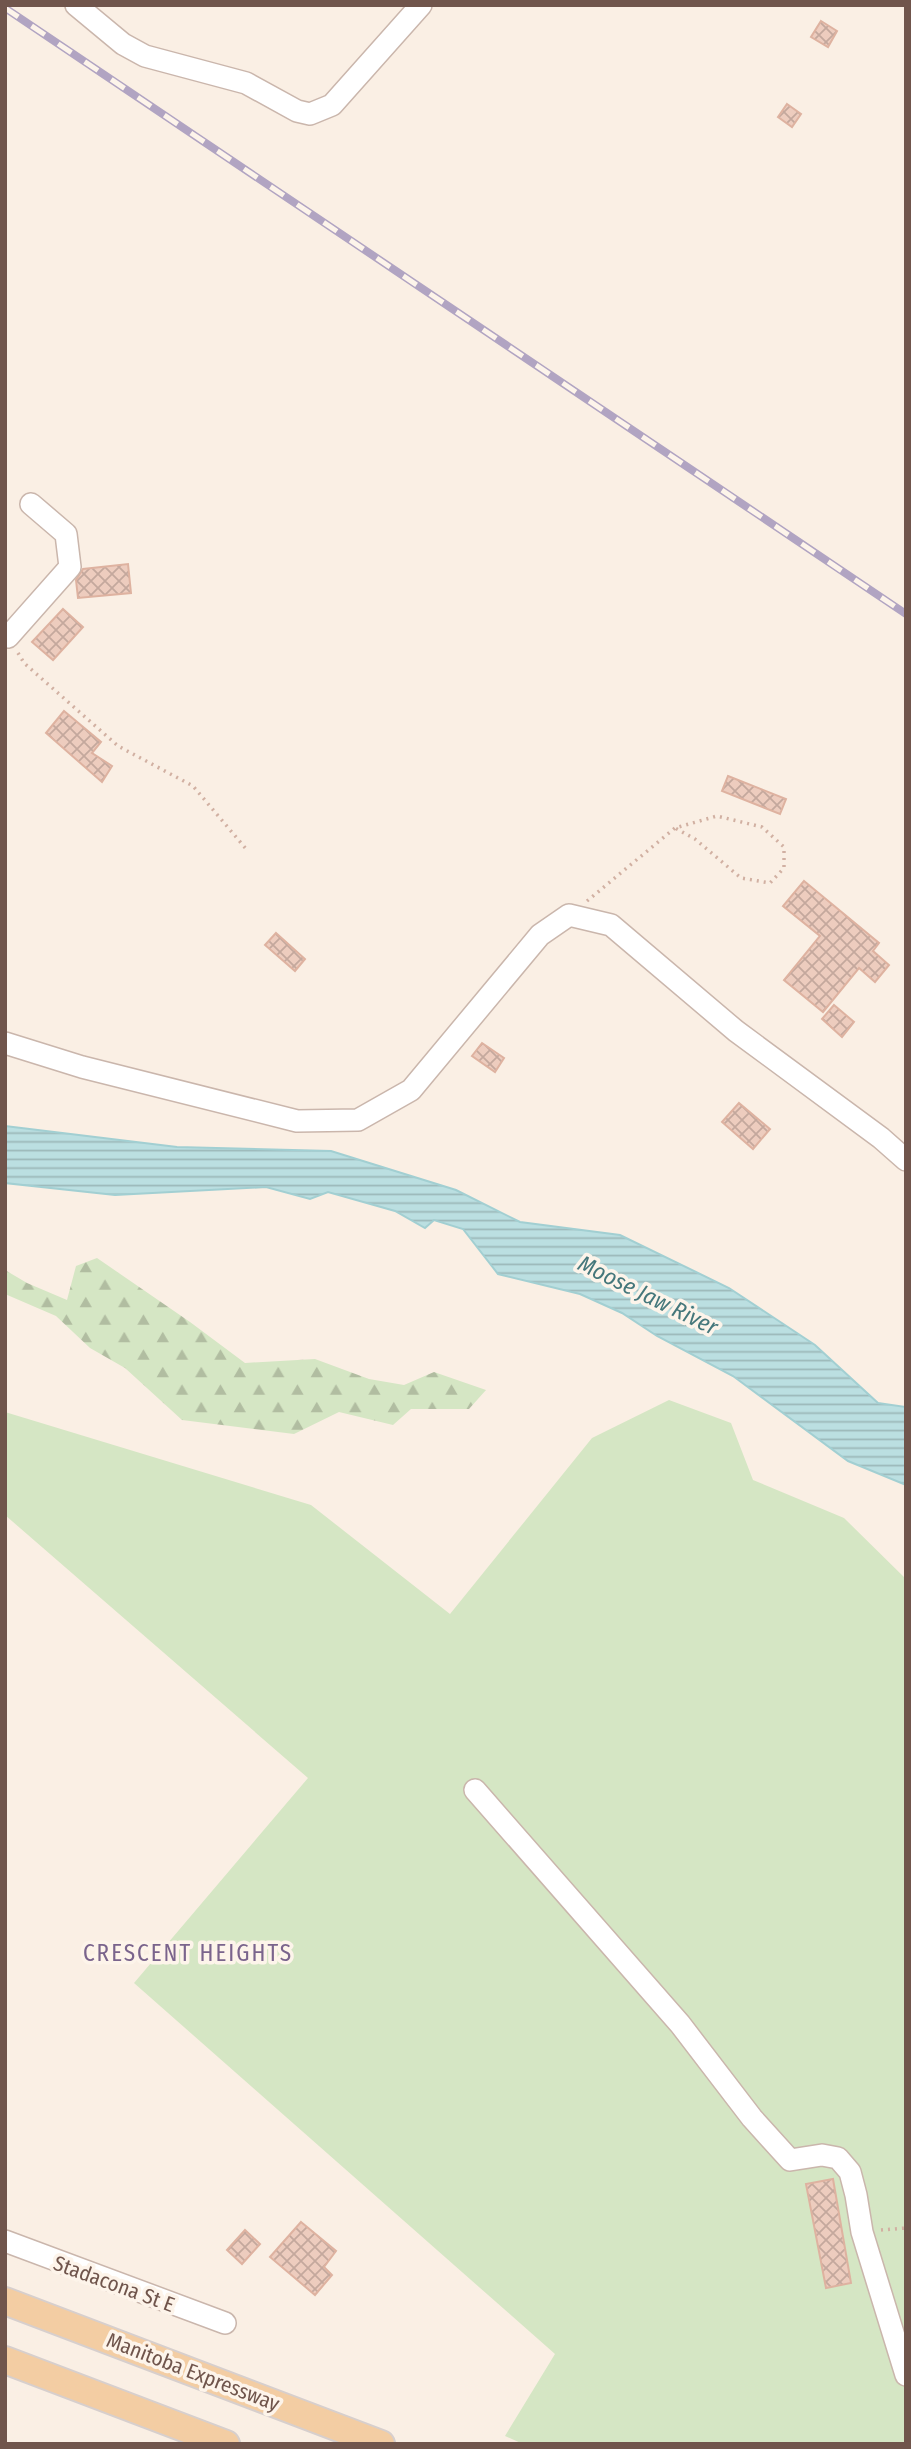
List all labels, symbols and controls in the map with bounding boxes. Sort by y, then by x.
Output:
water label: Moose Jaw River [574,1249,723,1341]
district label: CRESCENT HEIGHTS [83,1939,293,1967]
street label: Stadacona St E [50,2250,178,2318]
street label: Manitoba Expressway [103,2327,284,2417]

